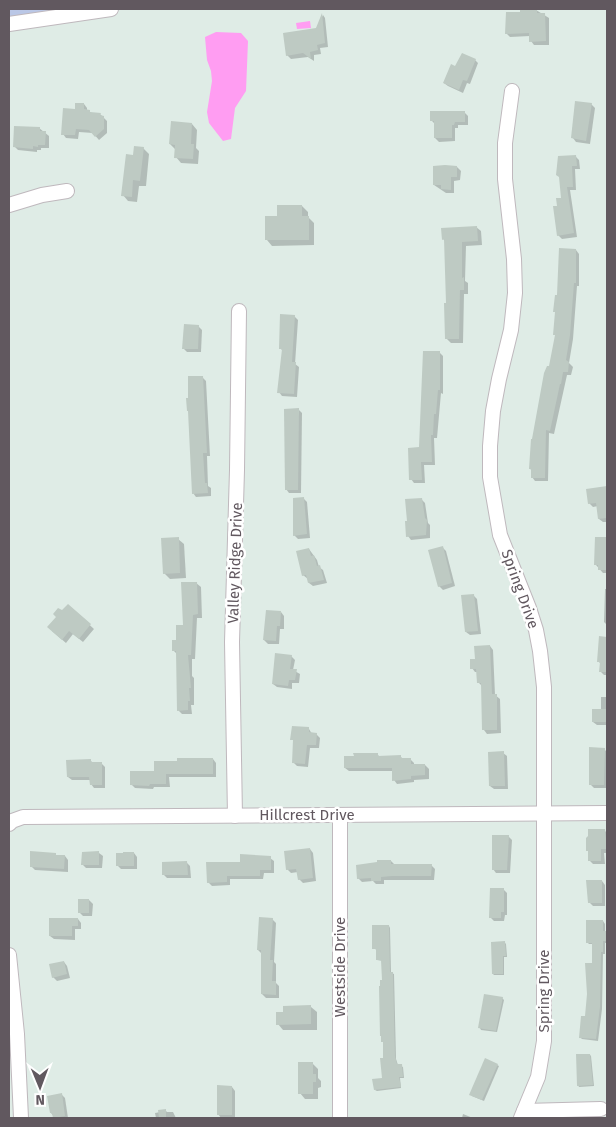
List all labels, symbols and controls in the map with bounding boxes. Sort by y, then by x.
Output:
street label: Valley Ridge Drive [224,502,246,624]
street label: Spring Drive [497,547,543,631]
street label: Hillcrest Drive [259,806,355,824]
street label: Westside Drive [331,917,349,1017]
street label: Spring Drive [535,950,553,1032]
north arrow [15,1062,65,1112]
text: N [35,1091,45,1108]

